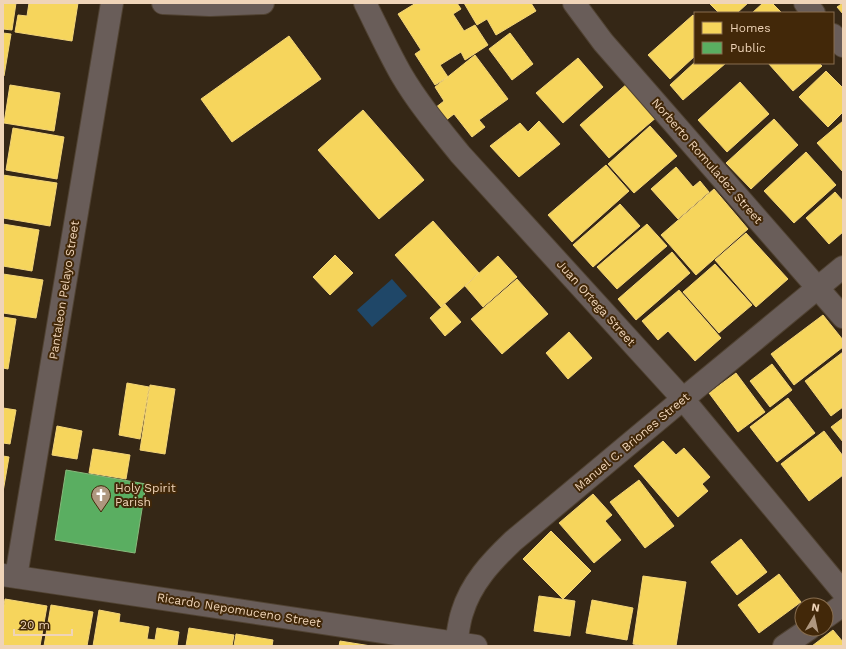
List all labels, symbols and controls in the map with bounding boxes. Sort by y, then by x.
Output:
legend [694,12,834,64]
text: Homes [730,21,771,35]
text: Public [730,41,766,55]
street label: Norberto Romuladez Street [649,95,765,227]
street label: Pantaleon Pelayo Street [46,220,82,360]
street label: Juan Ortega Street [554,257,638,349]
street label: Manuel C. Briones Street [572,390,692,494]
place label: Holy Spirit Parish [115,481,176,509]
church icon: Holy Spirit Parish [90,484,112,512]
street label: Ricardo Nepomuceno Street [156,590,322,630]
north arrow [794,597,834,637]
text: N [810,601,821,615]
scale bar [14,611,72,637]
text: 20 m [20,618,50,632]

